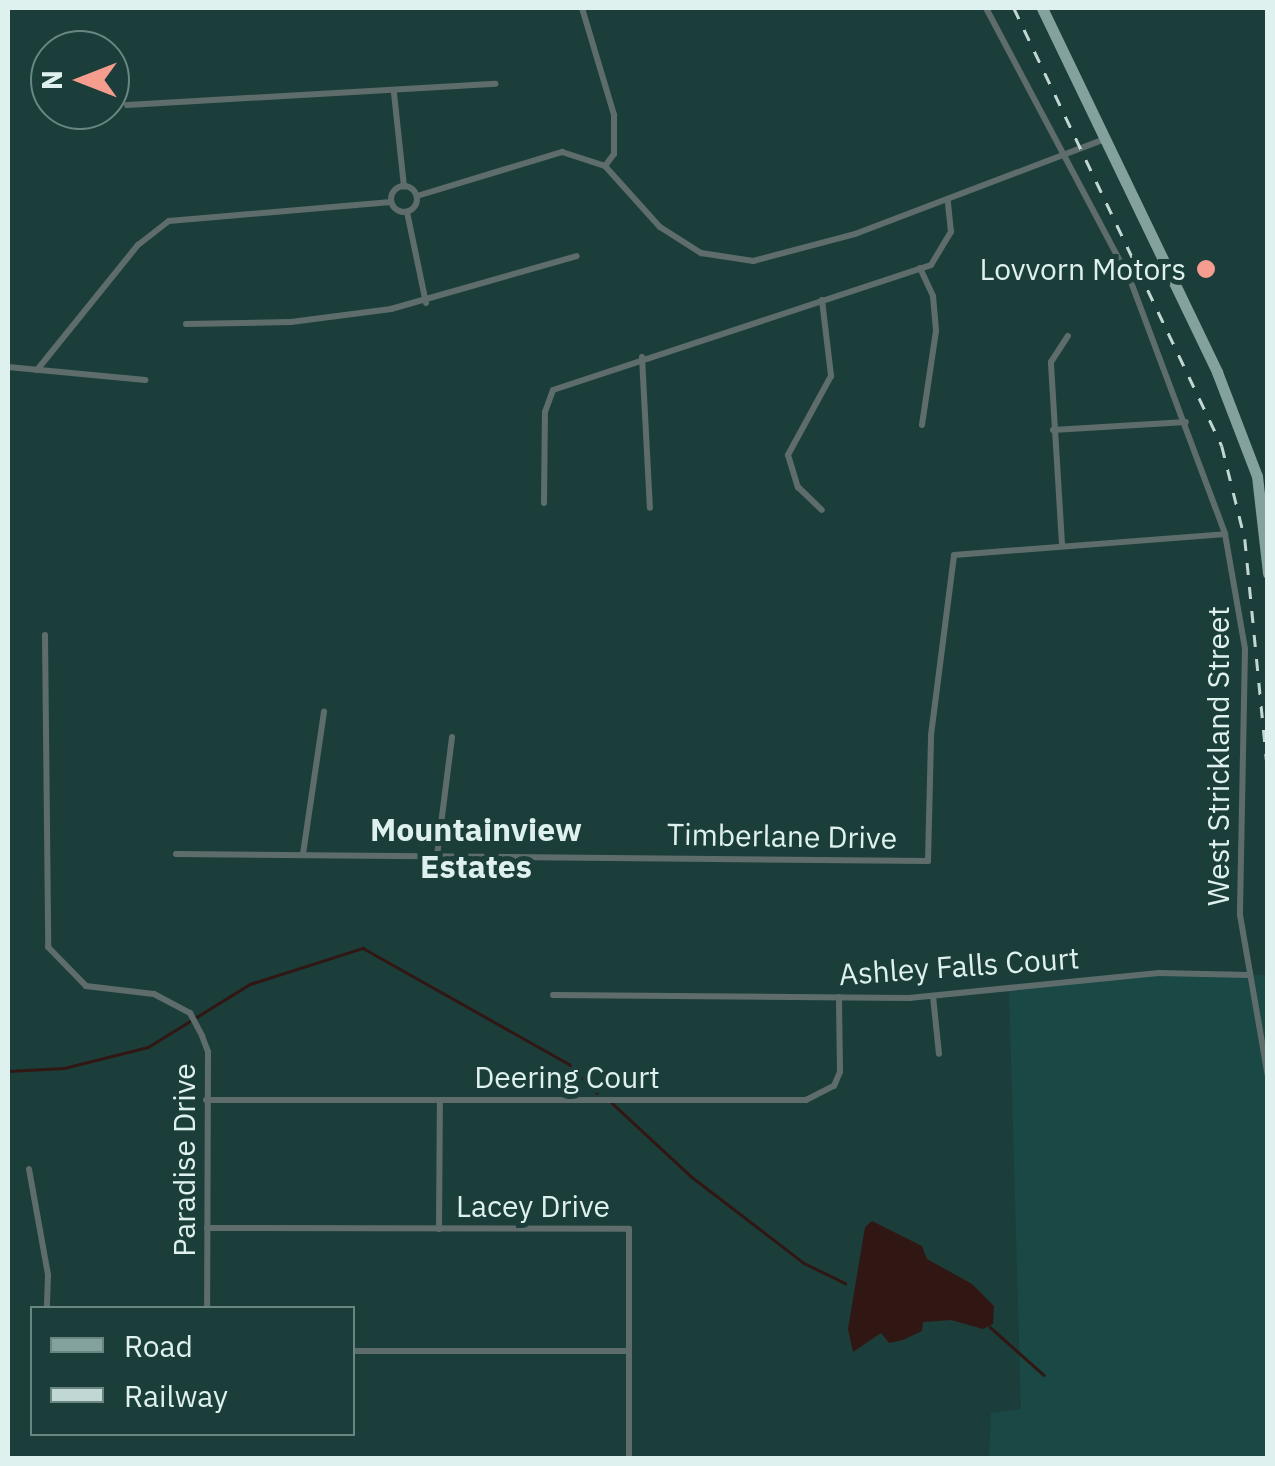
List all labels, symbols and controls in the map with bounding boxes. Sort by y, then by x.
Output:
north arrow [30,30,130,130]
text: N [33,70,70,90]
place label: Lovvorn Motors [980,251,1186,287]
marker: Lovvorn Motors [1195,258,1217,280]
street label: West Strickland Street [1200,606,1236,906]
district label: Mountainview Estates [370,811,582,886]
street label: Timberlane Drive [667,816,897,856]
street label: Ashley Falls Court [838,940,1080,992]
street label: Deering Court [474,1059,660,1095]
street label: Paradise Drive [166,1063,202,1257]
street label: Lacey Drive [456,1188,610,1224]
legend [30,1306,355,1436]
text: Road [124,1326,193,1365]
text: Railway [124,1376,228,1415]

